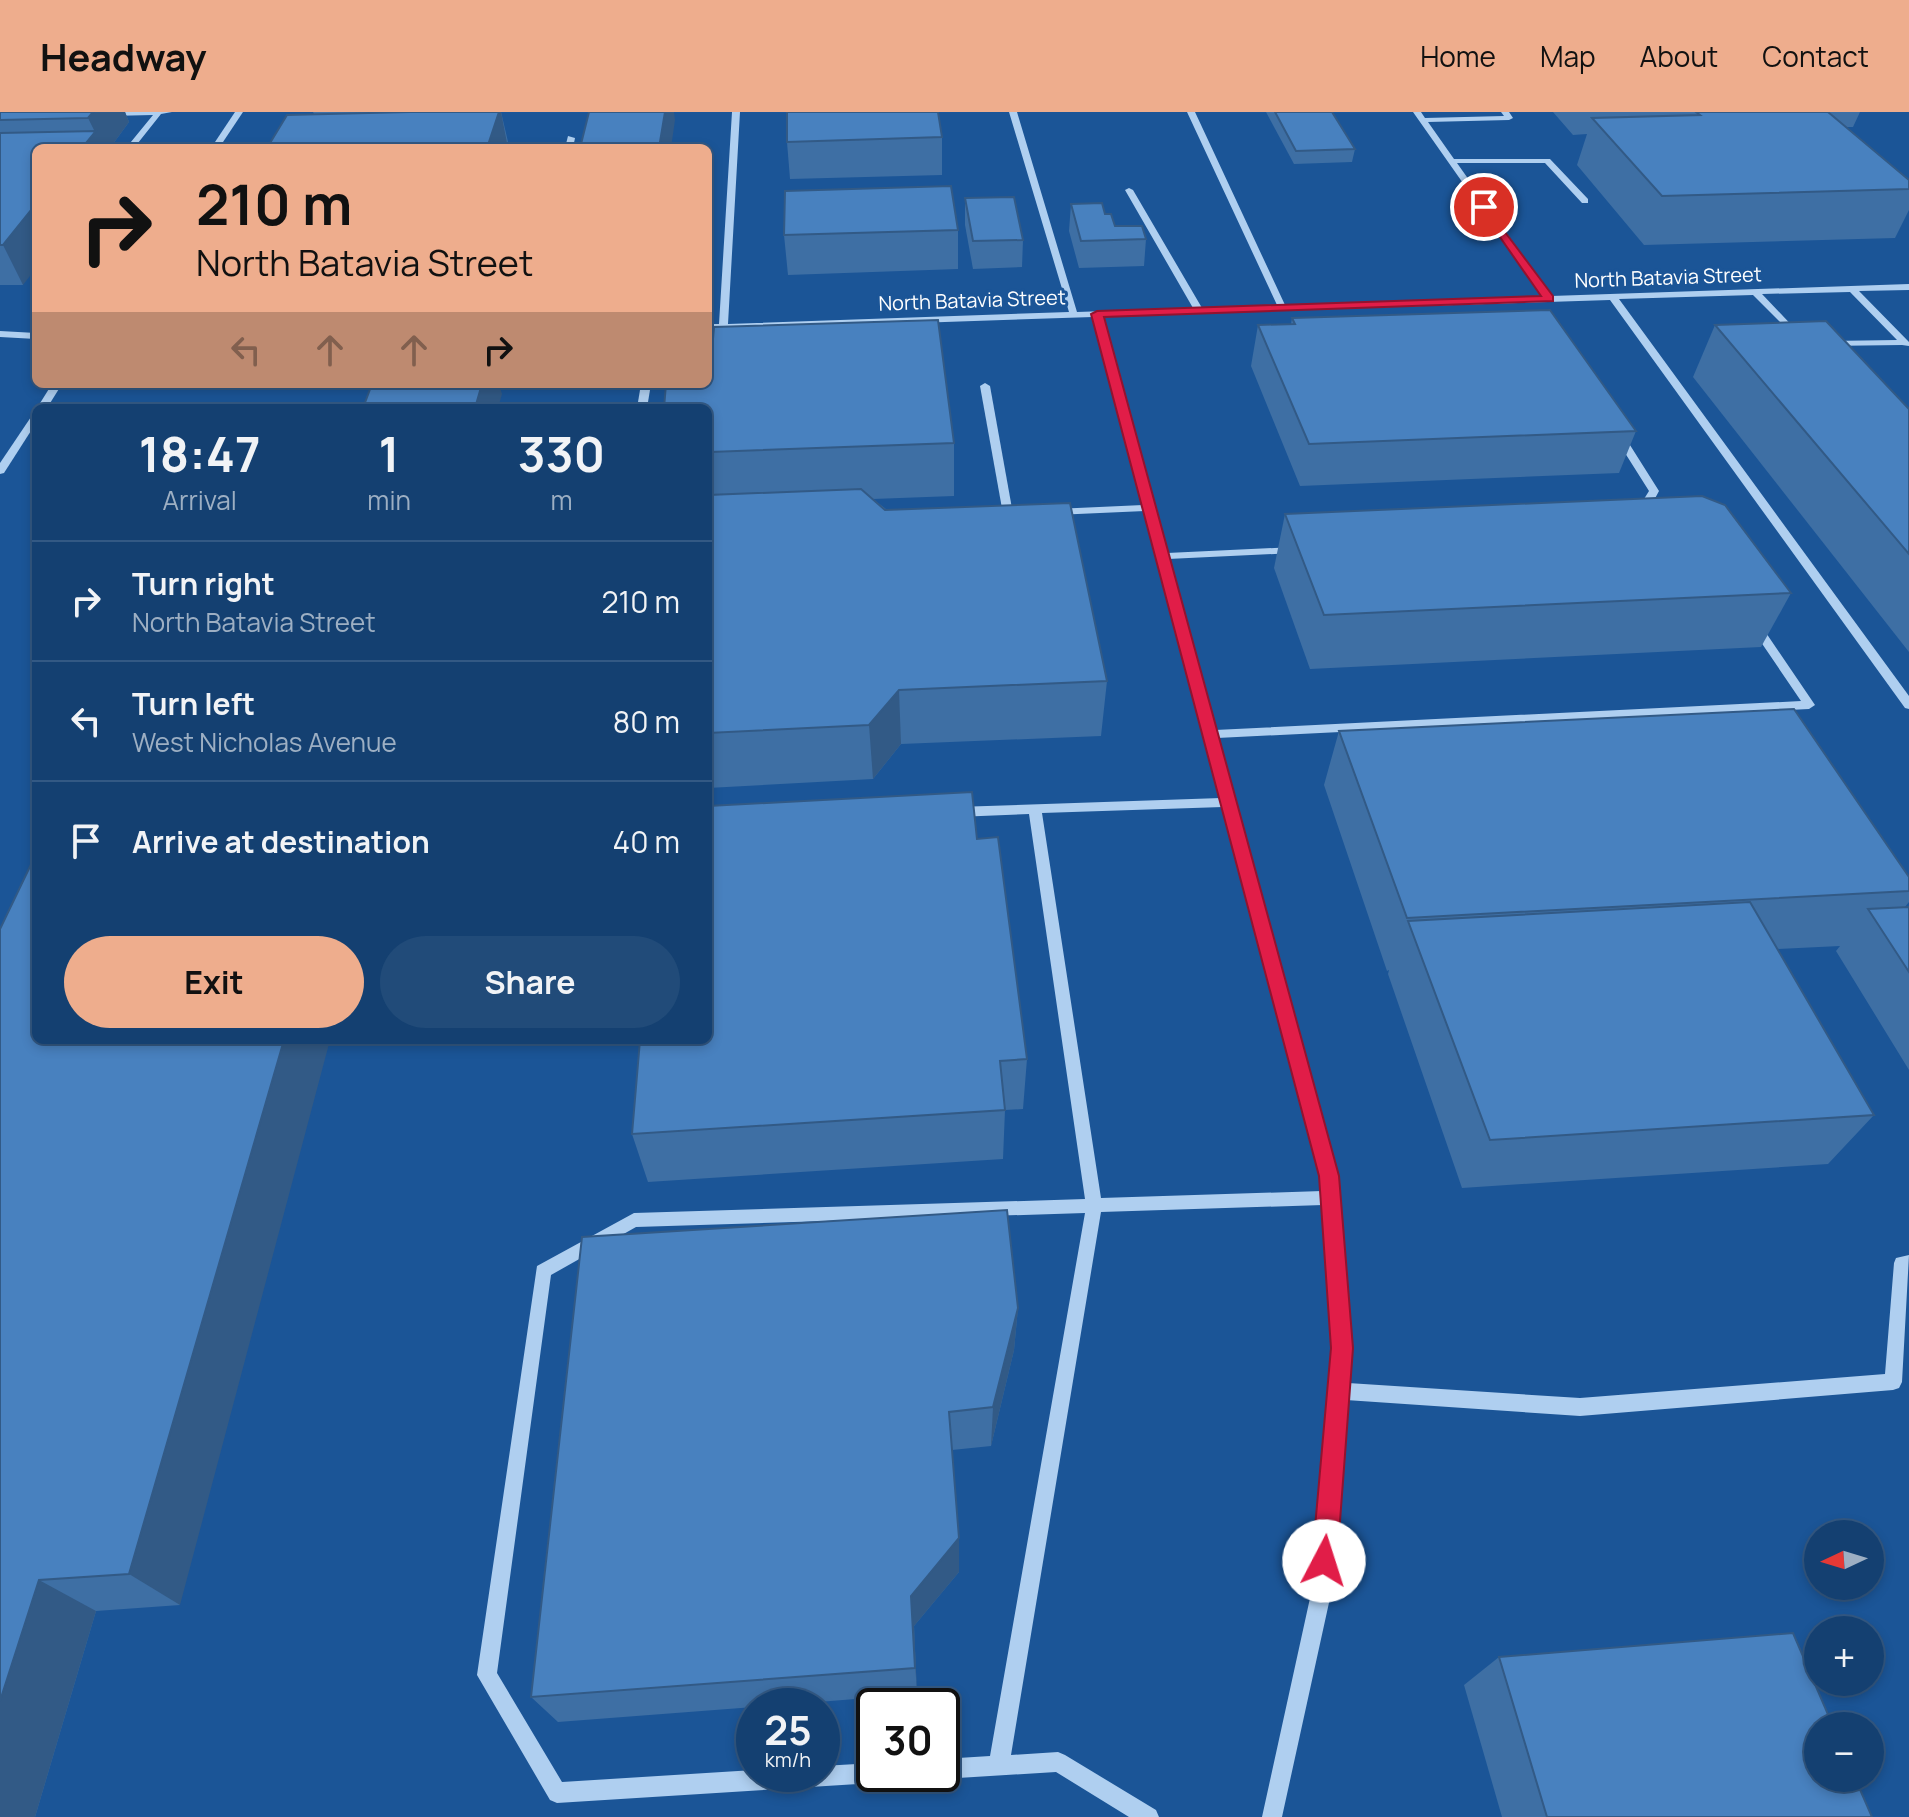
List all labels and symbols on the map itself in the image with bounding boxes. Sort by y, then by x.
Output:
pin [1450,173,1518,241]
street label: North Batavia Street [1574,260,1762,294]
street label: North Batavia Street [878,283,1066,317]
position arrow [1282,1519,1366,1603]
north arrow [1804,1520,1884,1600]
speed limit sign: 30 [856,1688,960,1792]

